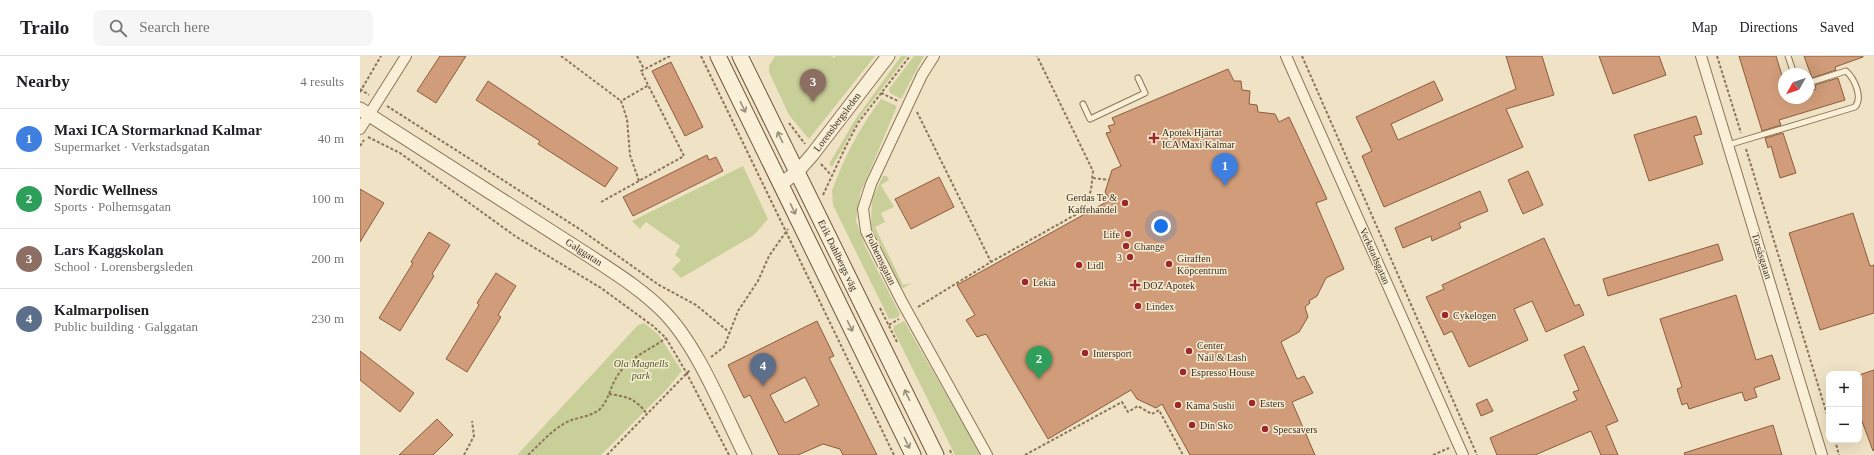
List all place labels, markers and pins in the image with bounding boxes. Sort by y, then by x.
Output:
pin: 3 [800,69,826,102]
place label: Apotek Hjärtat ICA Maxi Kalmar [1162,127,1235,150]
marker: Apotek Hjärtat ICA Maxi Kalmar [1149,133,1159,143]
pin: 1 [1212,153,1238,186]
place label: Gerdas Te & Kaffehandel [1066,192,1117,215]
marker: Gerdas Te & Kaffehandel [1120,198,1130,208]
place label: Life [1103,229,1121,240]
marker: Life [1123,229,1133,239]
marker: Change [1121,241,1131,251]
place label: Change [1134,241,1165,252]
place label: 3 [1117,252,1122,263]
marker: 3 [1125,252,1135,262]
place label: Giraffen Köpcentrum [1177,253,1227,276]
marker: Giraffen Köpcentrum [1164,259,1174,269]
marker: Lidl [1074,260,1084,270]
place label: Lidl [1087,260,1104,271]
marker: Lekia [1020,277,1030,287]
place label: Lekia [1033,277,1056,288]
marker: DOZ Apotek [1130,280,1140,290]
place label: DOZ Apotek [1143,280,1195,291]
marker: Lindex [1133,301,1143,311]
place label: Lindex [1146,301,1174,312]
marker: Cykelogen [1440,310,1450,320]
place label: Cykelogen [1453,310,1496,321]
place label: Center Nail & Lash [1197,340,1246,363]
pin: 2 [1026,346,1052,379]
marker: Center Nail & Lash [1184,346,1194,356]
marker: Intersport [1080,348,1090,358]
place label: Intersport [1093,348,1132,359]
pin: 4 [750,353,776,386]
marker: Espresso House [1178,367,1188,377]
place label: Espresso House [1191,367,1255,378]
marker: Esters [1247,398,1257,408]
place label: Esters [1260,398,1285,409]
marker: Kama Sushi [1173,400,1183,410]
place label: Kama Sushi [1186,400,1235,411]
marker: Din Sko [1187,420,1197,430]
place label: Din Sko [1200,420,1233,431]
marker: Specsavers [1260,424,1270,434]
place label: Specsavers [1273,424,1318,435]

